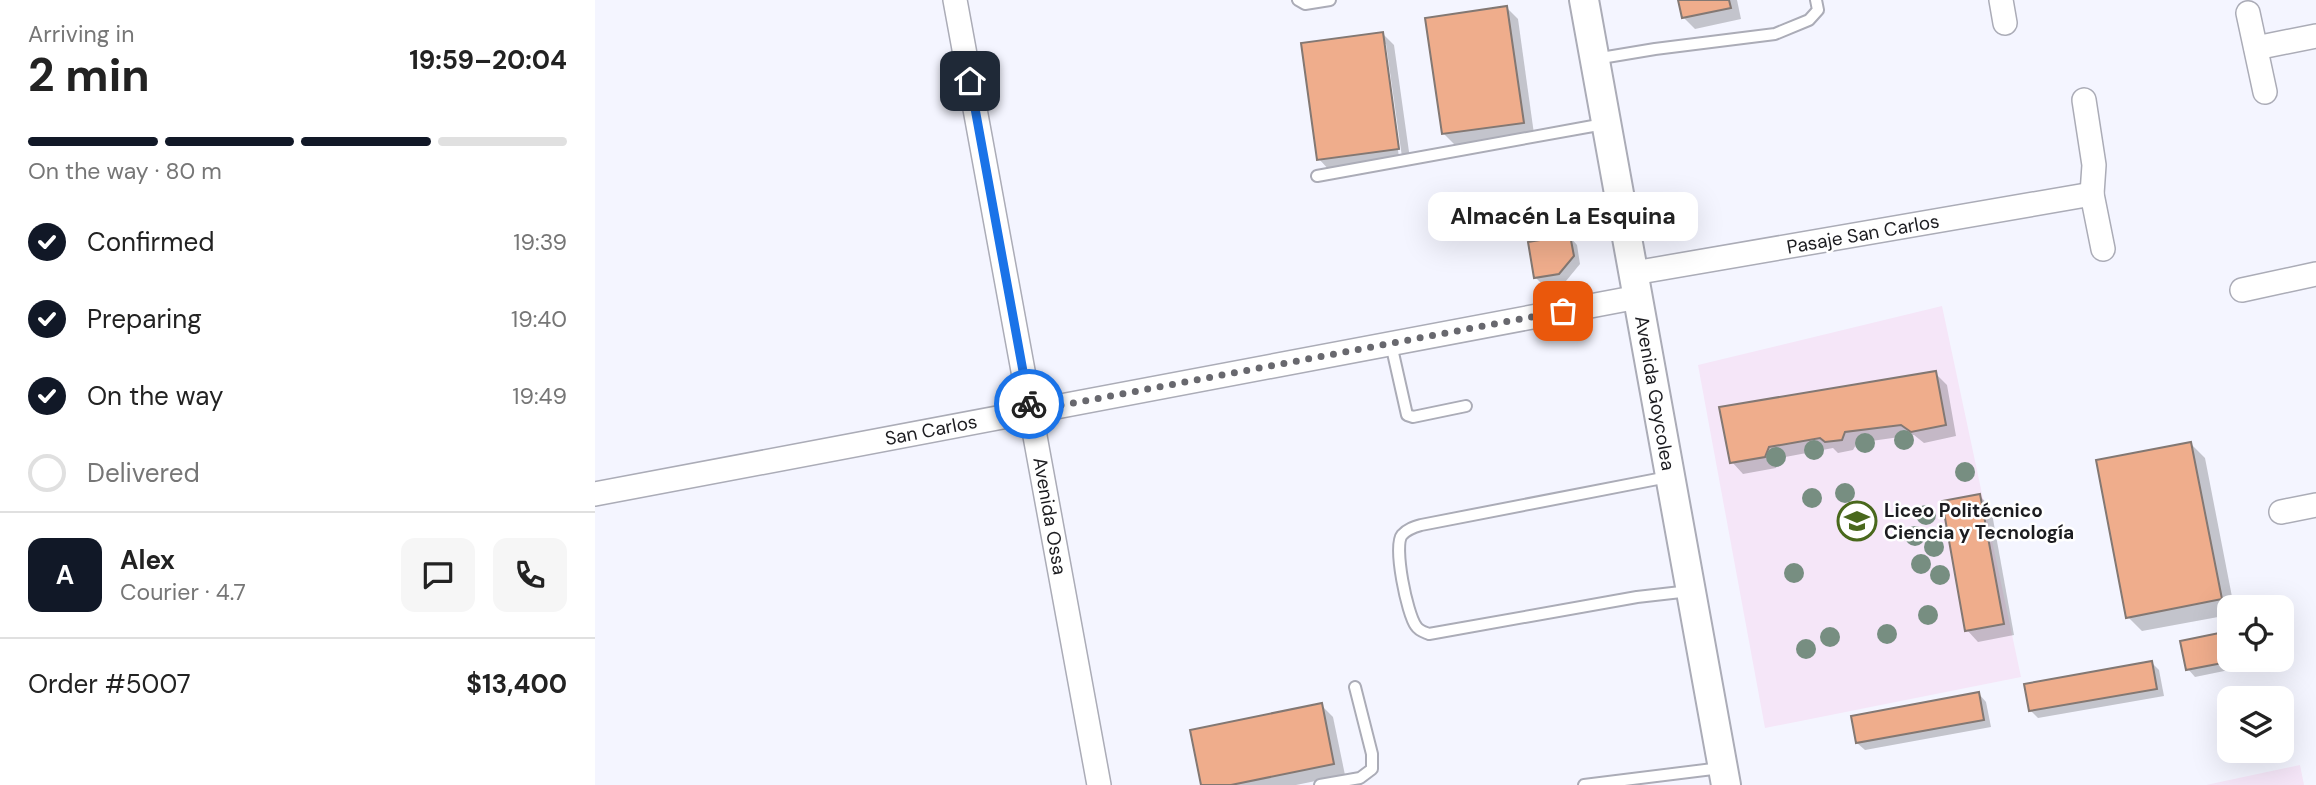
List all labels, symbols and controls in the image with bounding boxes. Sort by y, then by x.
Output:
text: Arriving in [28,19,134,49]
text: 19:59–20:04 [409,43,567,77]
text: 2 min [28,45,150,105]
pin [940,51,1000,111]
icon: home [951,62,989,100]
text: On the way · 80 m [28,156,222,186]
callout: Almacén La Esquina [1428,192,1698,241]
text: Almacén La Esquina [1450,201,1676,231]
street label: Pasaje San Carlos [1785,208,1941,260]
icon: check [28,223,66,261]
text: Confirmed [87,225,214,259]
text: 19:39 [513,227,567,257]
pin [1533,281,1593,341]
icon: bag [1544,292,1582,330]
icon: check [28,300,66,338]
text: Preparing [87,302,202,336]
text: 19:40 [511,304,567,334]
street label: Avenida Goycolea [1629,314,1681,472]
courier [994,369,1064,439]
icon: check [28,377,66,415]
text: On the way [87,379,223,413]
text: 19:49 [512,381,567,411]
icon: bike [1010,385,1048,423]
street label: San Carlos [883,409,979,451]
street label: Avenida Ossa [1027,455,1073,577]
text: Delivered [87,456,200,490]
place label: Liceo Politécnico Ciencia y Tecnología [1884,498,2074,545]
school or university icon: Liceo Politécnico Ciencia y Tecnología [1836,500,1878,542]
button: chat [401,538,475,612]
button: phone [493,538,567,612]
text: Alex [120,543,175,577]
text: A [56,558,74,592]
text: Courier · 4.7 [120,577,246,607]
map controls [2217,595,2294,763]
button: locate [2217,595,2294,672]
text: Order #5007 [28,667,191,701]
text: $13,400 [466,667,567,701]
button: layers [2217,686,2294,763]

